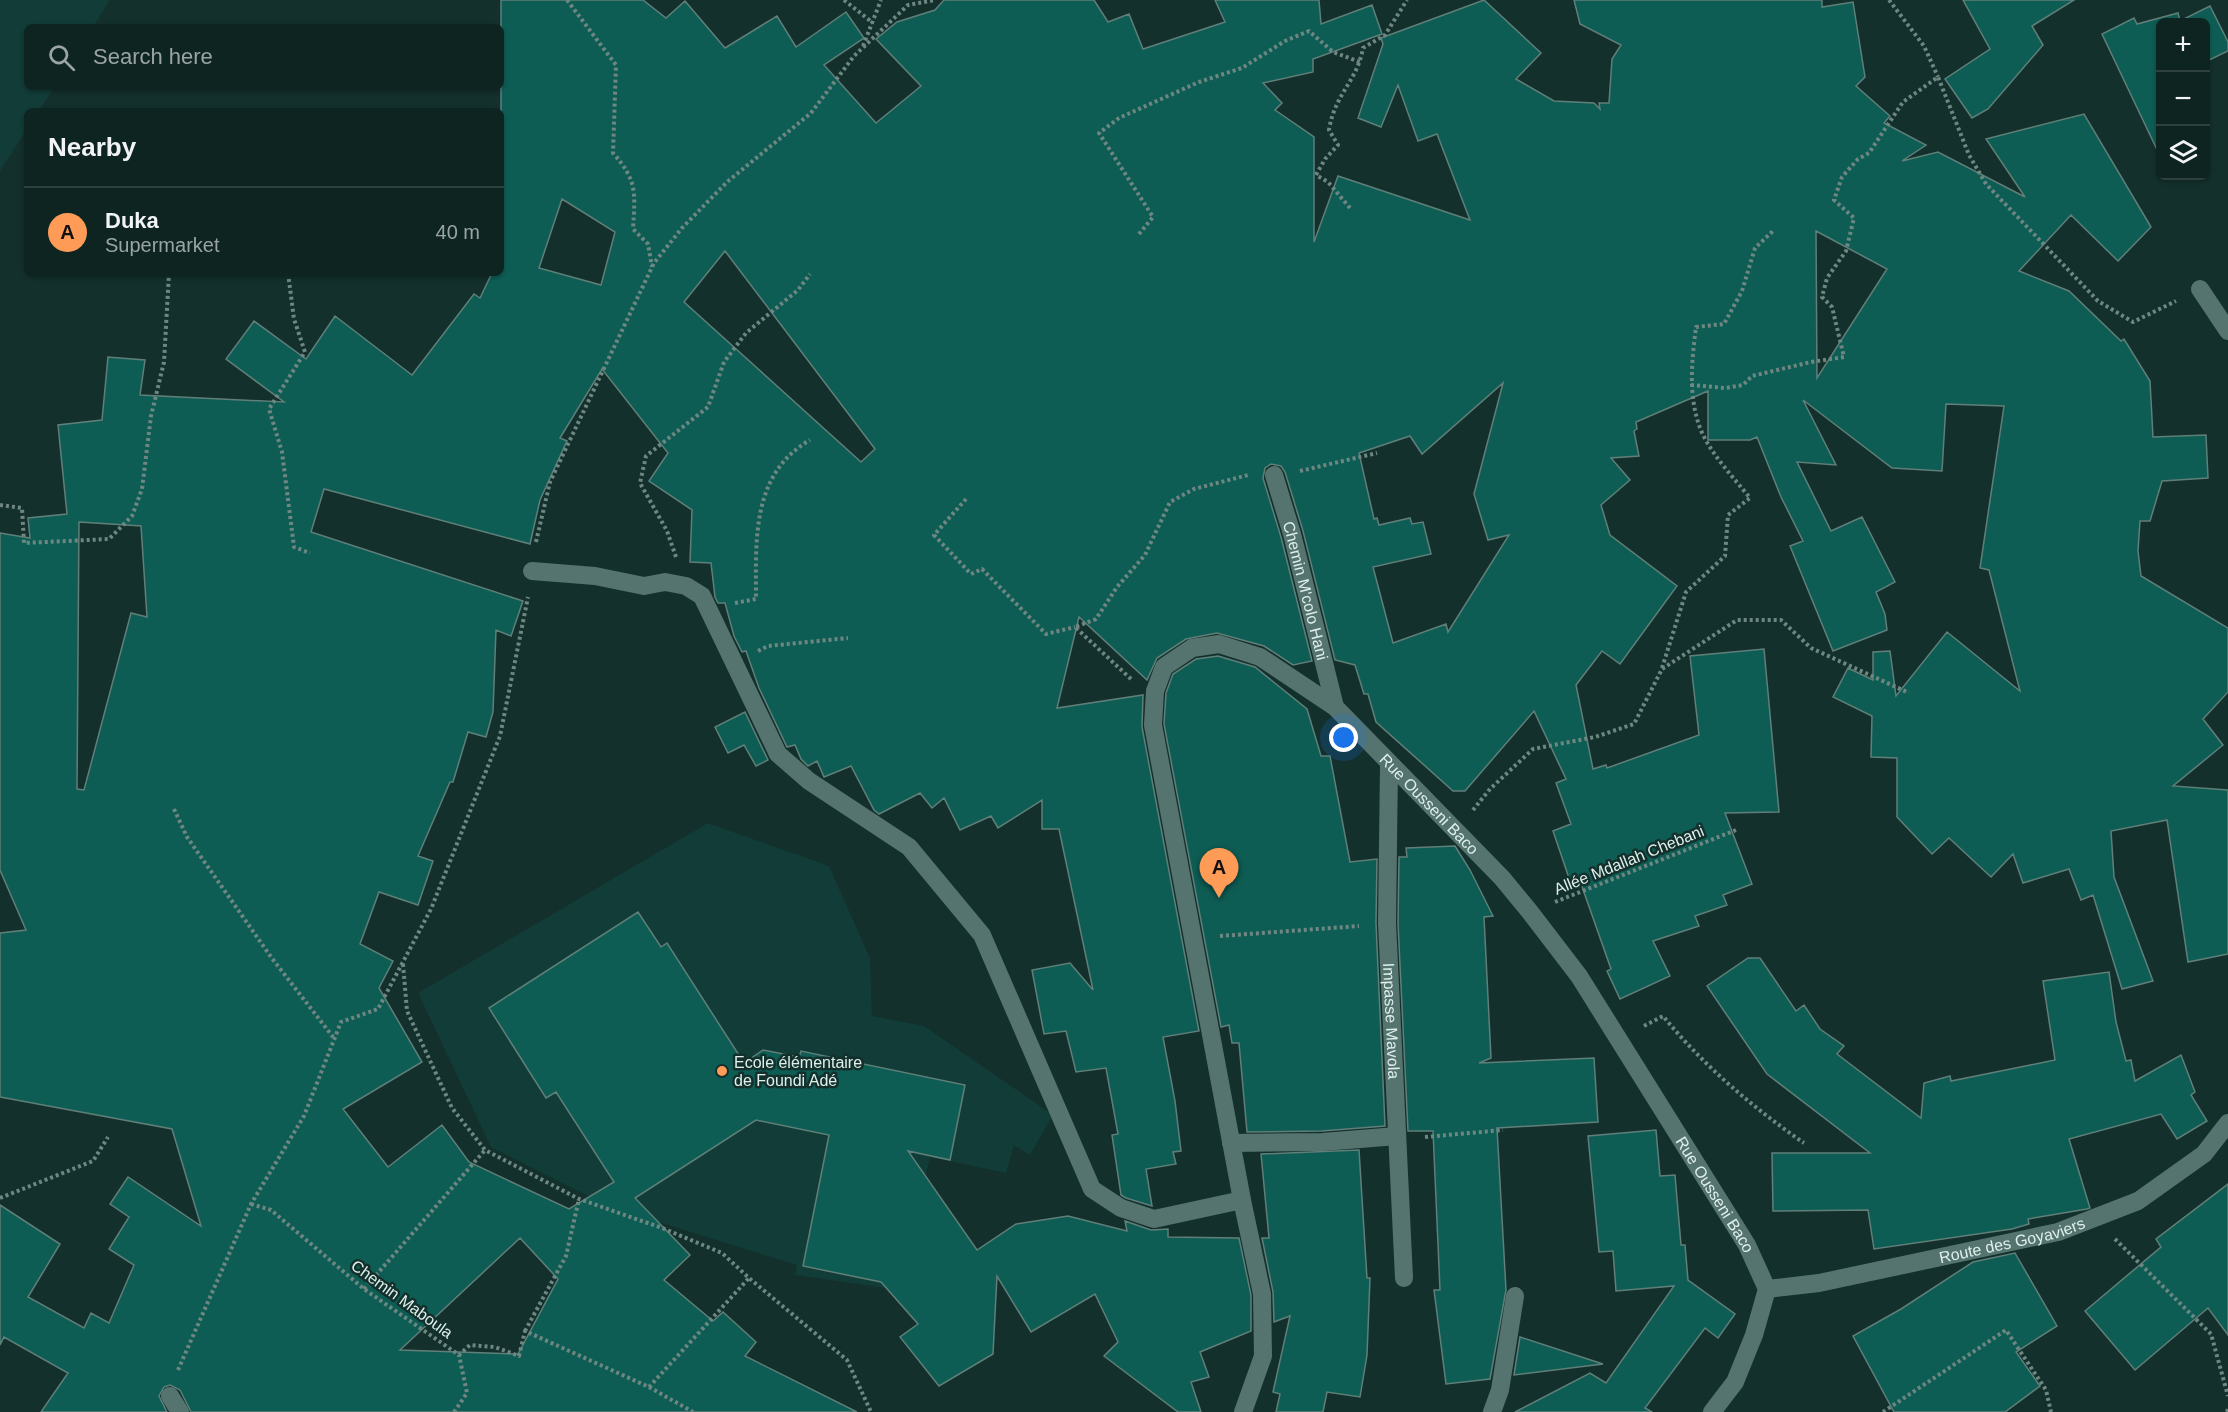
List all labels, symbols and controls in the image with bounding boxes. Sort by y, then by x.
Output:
map controls [2156,18,2210,180]
button: + [2156,18,2210,72]
search box [24,24,504,90]
icon: search [45,41,78,74]
text: Search here [93,44,213,69]
button: − [2156,72,2210,126]
button: layers [2156,126,2210,180]
text: Nearby [48,132,136,162]
text: Duka [105,208,159,233]
text: A [60,221,75,243]
text: 40 m [436,221,480,243]
text: Supermarket [105,234,220,256]
street label: Chemin M'colo Hani [1280,519,1332,662]
your location [1329,723,1358,752]
street label: Rue Ousseni Baco [1377,750,1482,857]
street label: Allée Mdallah Chebani [1552,822,1706,898]
pin: A [1200,848,1238,898]
street label: Impasse Mavola [1380,962,1403,1080]
place label: Ecole élémentaire de Foundi Adé [734,1054,862,1089]
marker: Ecole élémentaire de Foundi Adé [715,1064,729,1078]
street label: Rue Ousseni Baco [1673,1133,1758,1255]
street label: Route des Goyaviers [1937,1214,2087,1266]
street label: Chemin Maboula [348,1257,456,1341]

